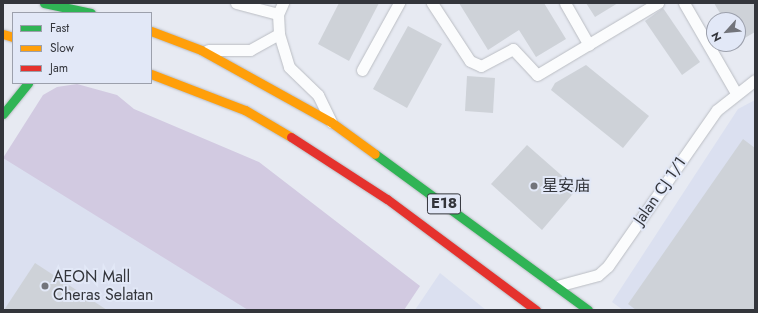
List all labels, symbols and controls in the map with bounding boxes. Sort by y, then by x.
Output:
legend [12,12,152,84]
north arrow [706,12,746,52]
text: Fast [50,19,69,37]
text: N [707,29,725,45]
text: Slow [50,39,74,57]
text: Jam [50,59,68,77]
street label: Jalan CJ 1/1 [630,153,690,229]
place label: 星安庙 [542,176,590,196]
marker: 星安庙 [529,181,539,191]
road number: E18 [426,191,462,217]
place label: AEON Mall Cheras Selatan [53,267,153,305]
marker: AEON Mall Cheras Selatan [40,281,50,291]

